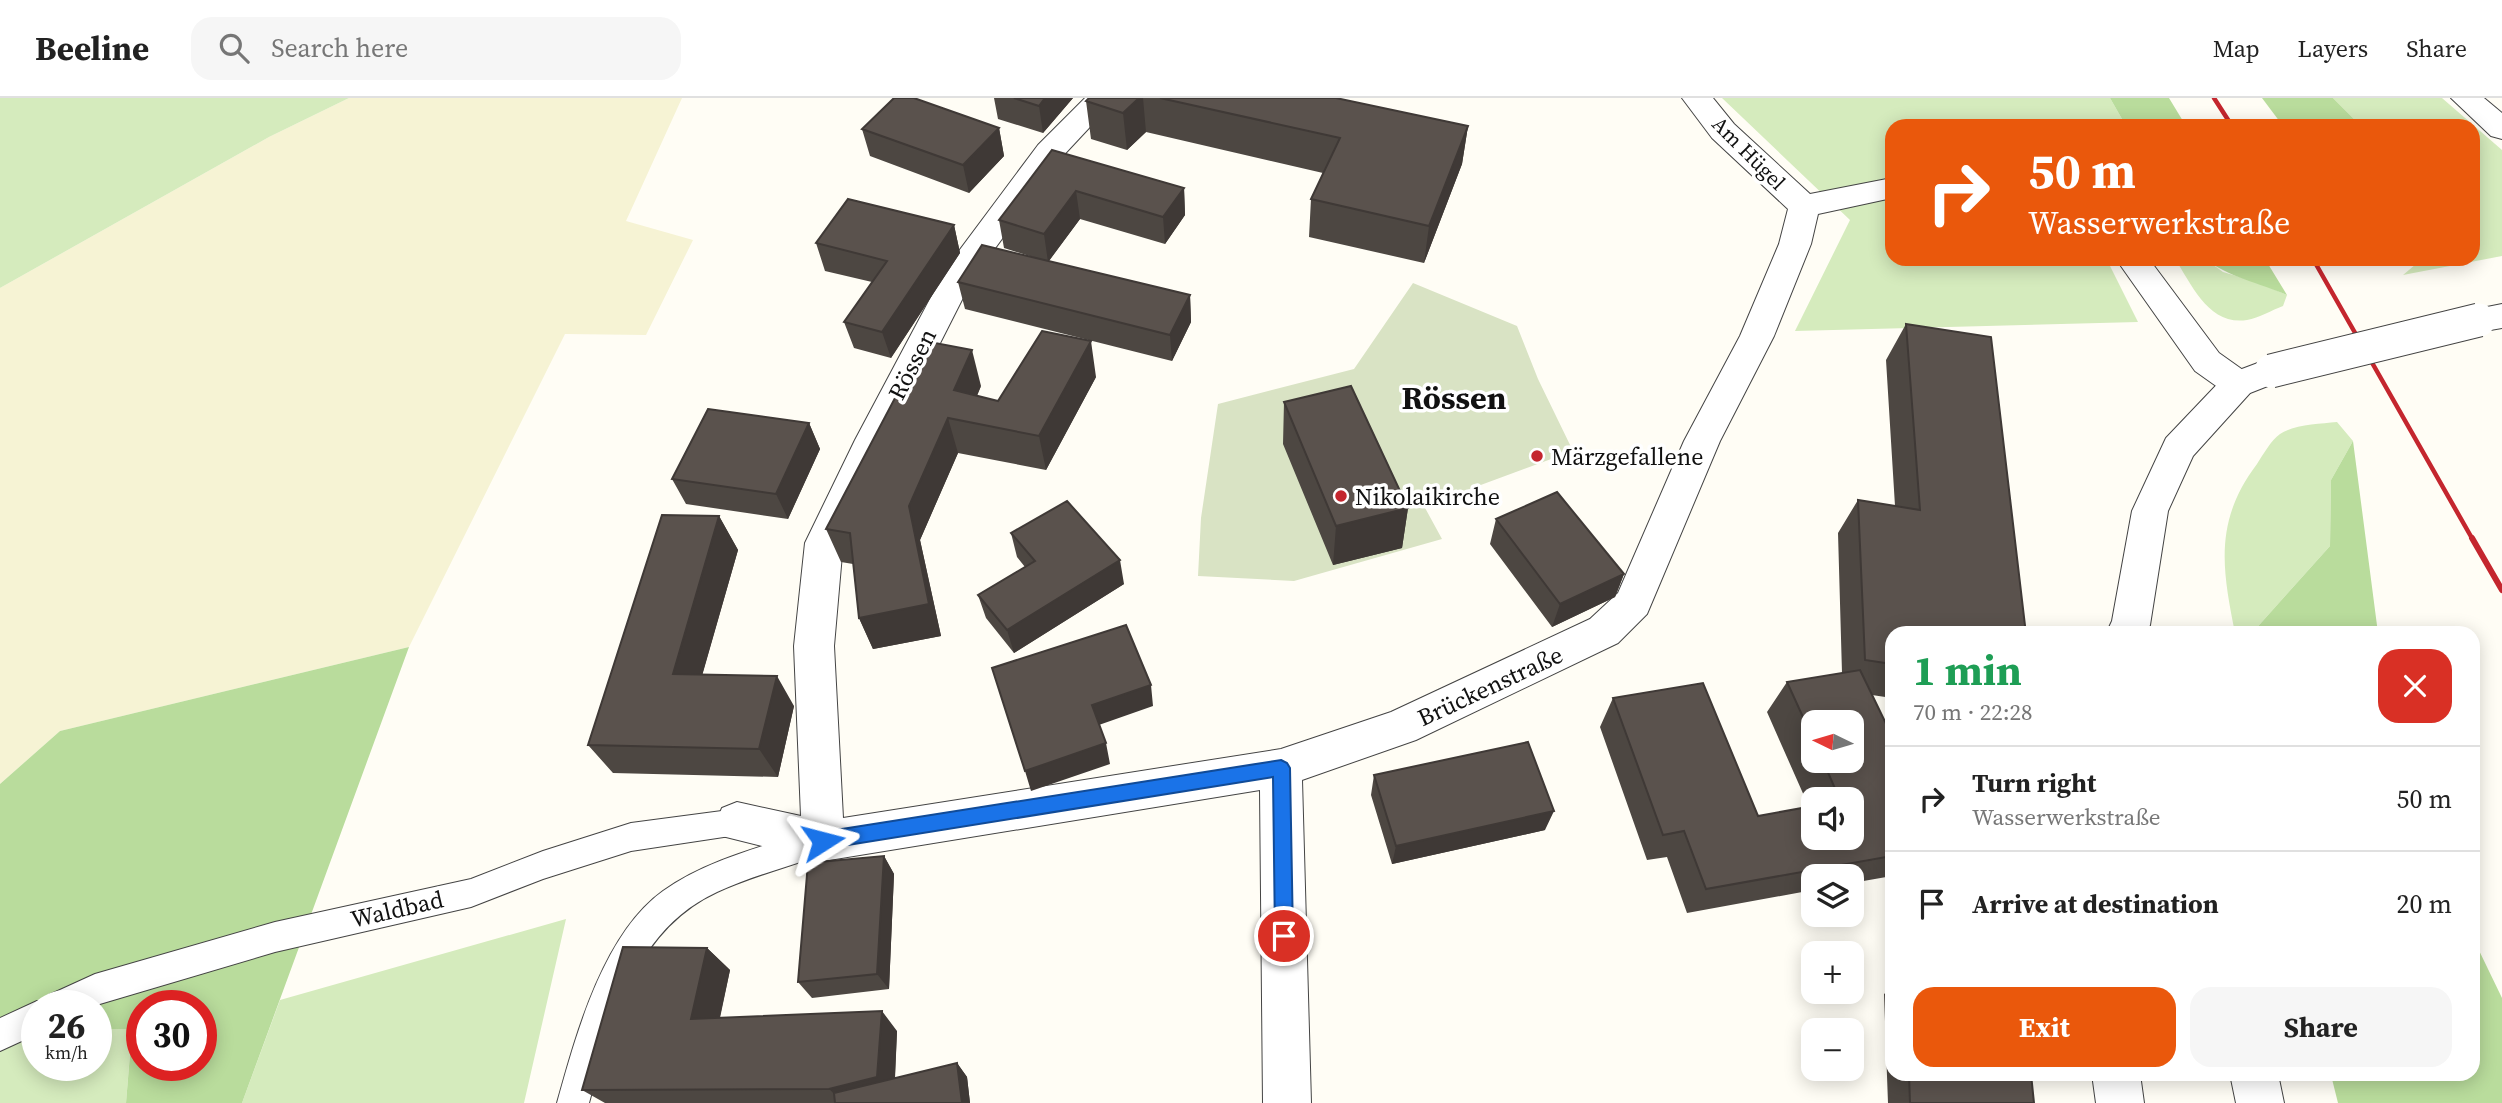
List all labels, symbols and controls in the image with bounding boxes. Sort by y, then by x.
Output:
search box [191,17,681,80]
text: Beeline [35,26,149,71]
icon: search [215,29,253,67]
text: Search here [271,30,408,66]
text: Map [2213,32,2260,65]
text: Layers [2298,32,2368,65]
text: Share [2406,32,2467,65]
street label: Am Hügel [1706,110,1792,196]
text: 50 m [2028,137,2136,204]
icon: right [1913,147,2004,238]
text: Wasserwerkstraße [2028,201,2290,245]
street label: Rössen [880,323,944,405]
district label: Rössen [1402,376,1507,420]
place label: Märzgefallene [1551,440,1704,473]
marker: Märzgefallene [1529,448,1545,464]
place label: Nikolaikirche [1355,480,1500,513]
marker: Nikolaikirche [1333,488,1349,504]
street label: Brückenstraße [1412,638,1568,734]
text: 1 min [1913,641,2022,699]
button: close [2378,649,2452,723]
text: 70 m · 22:28 [1913,696,2033,728]
north arrow [1801,710,1864,774]
map controls [1801,710,1864,1081]
text: Turn right [1972,765,2096,801]
icon: right [1913,780,1951,818]
text: 50 m [2397,781,2452,817]
button: sound [1801,787,1864,850]
text: Wasserwerkstraße [1972,801,2161,833]
position arrow [786,804,860,878]
button: layers [1801,864,1864,927]
street label: Waldbad [347,882,447,936]
icon: arrive [1913,885,1951,923]
text: Arrive at destination [1972,886,2219,922]
text: 20 m [2397,886,2452,922]
pin [1254,906,1314,966]
icon: arrive [1265,917,1303,955]
button: + [1801,941,1864,1004]
button: Exit [1913,987,2176,1067]
button: Share [2190,987,2452,1067]
speed limit sign: 30 [126,990,217,1081]
text: 26 [48,1002,85,1050]
button: − [1801,1018,1864,1081]
text: km/h [45,1040,88,1065]

